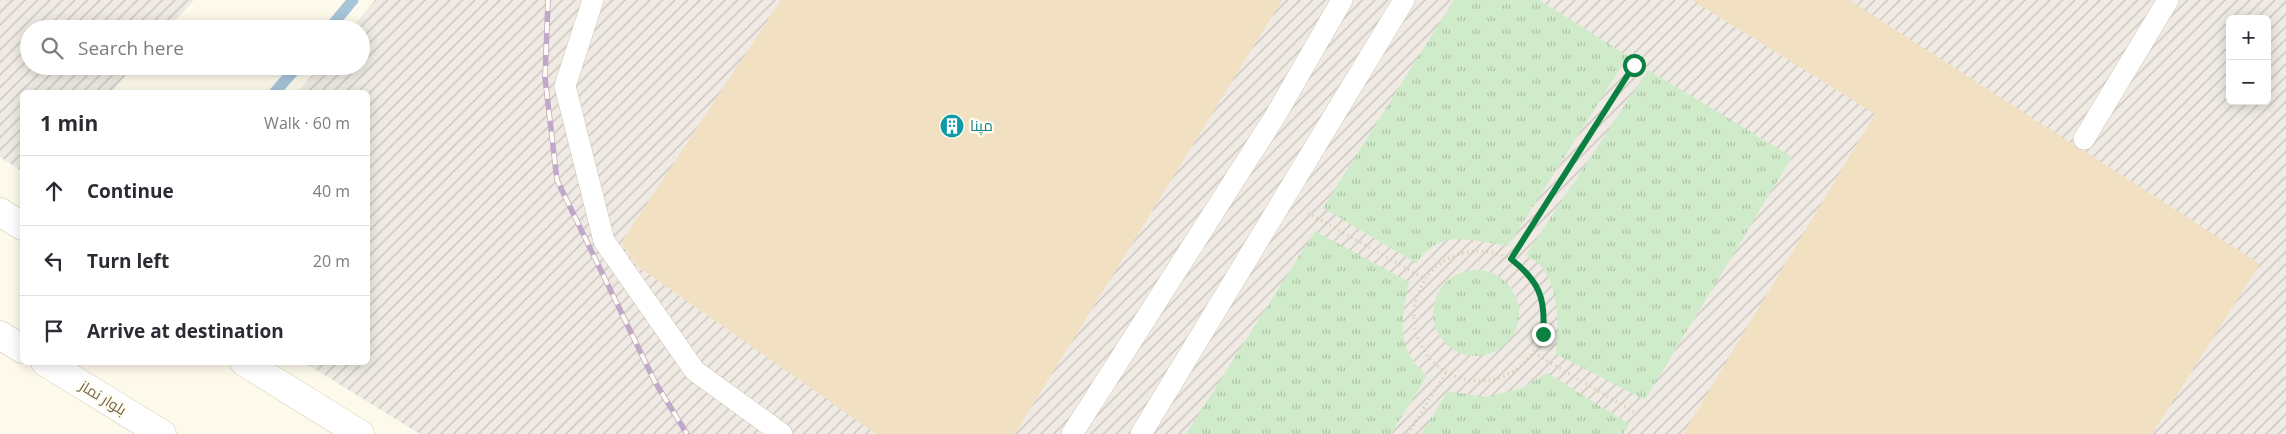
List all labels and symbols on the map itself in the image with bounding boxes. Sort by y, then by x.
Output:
route start [1623,54,1646,77]
building icon: مپنا [939,113,965,139]
place label: مپنا [970,115,993,136]
route end [1532,323,1555,346]
street label: بلوار نماز [75,374,131,419]

